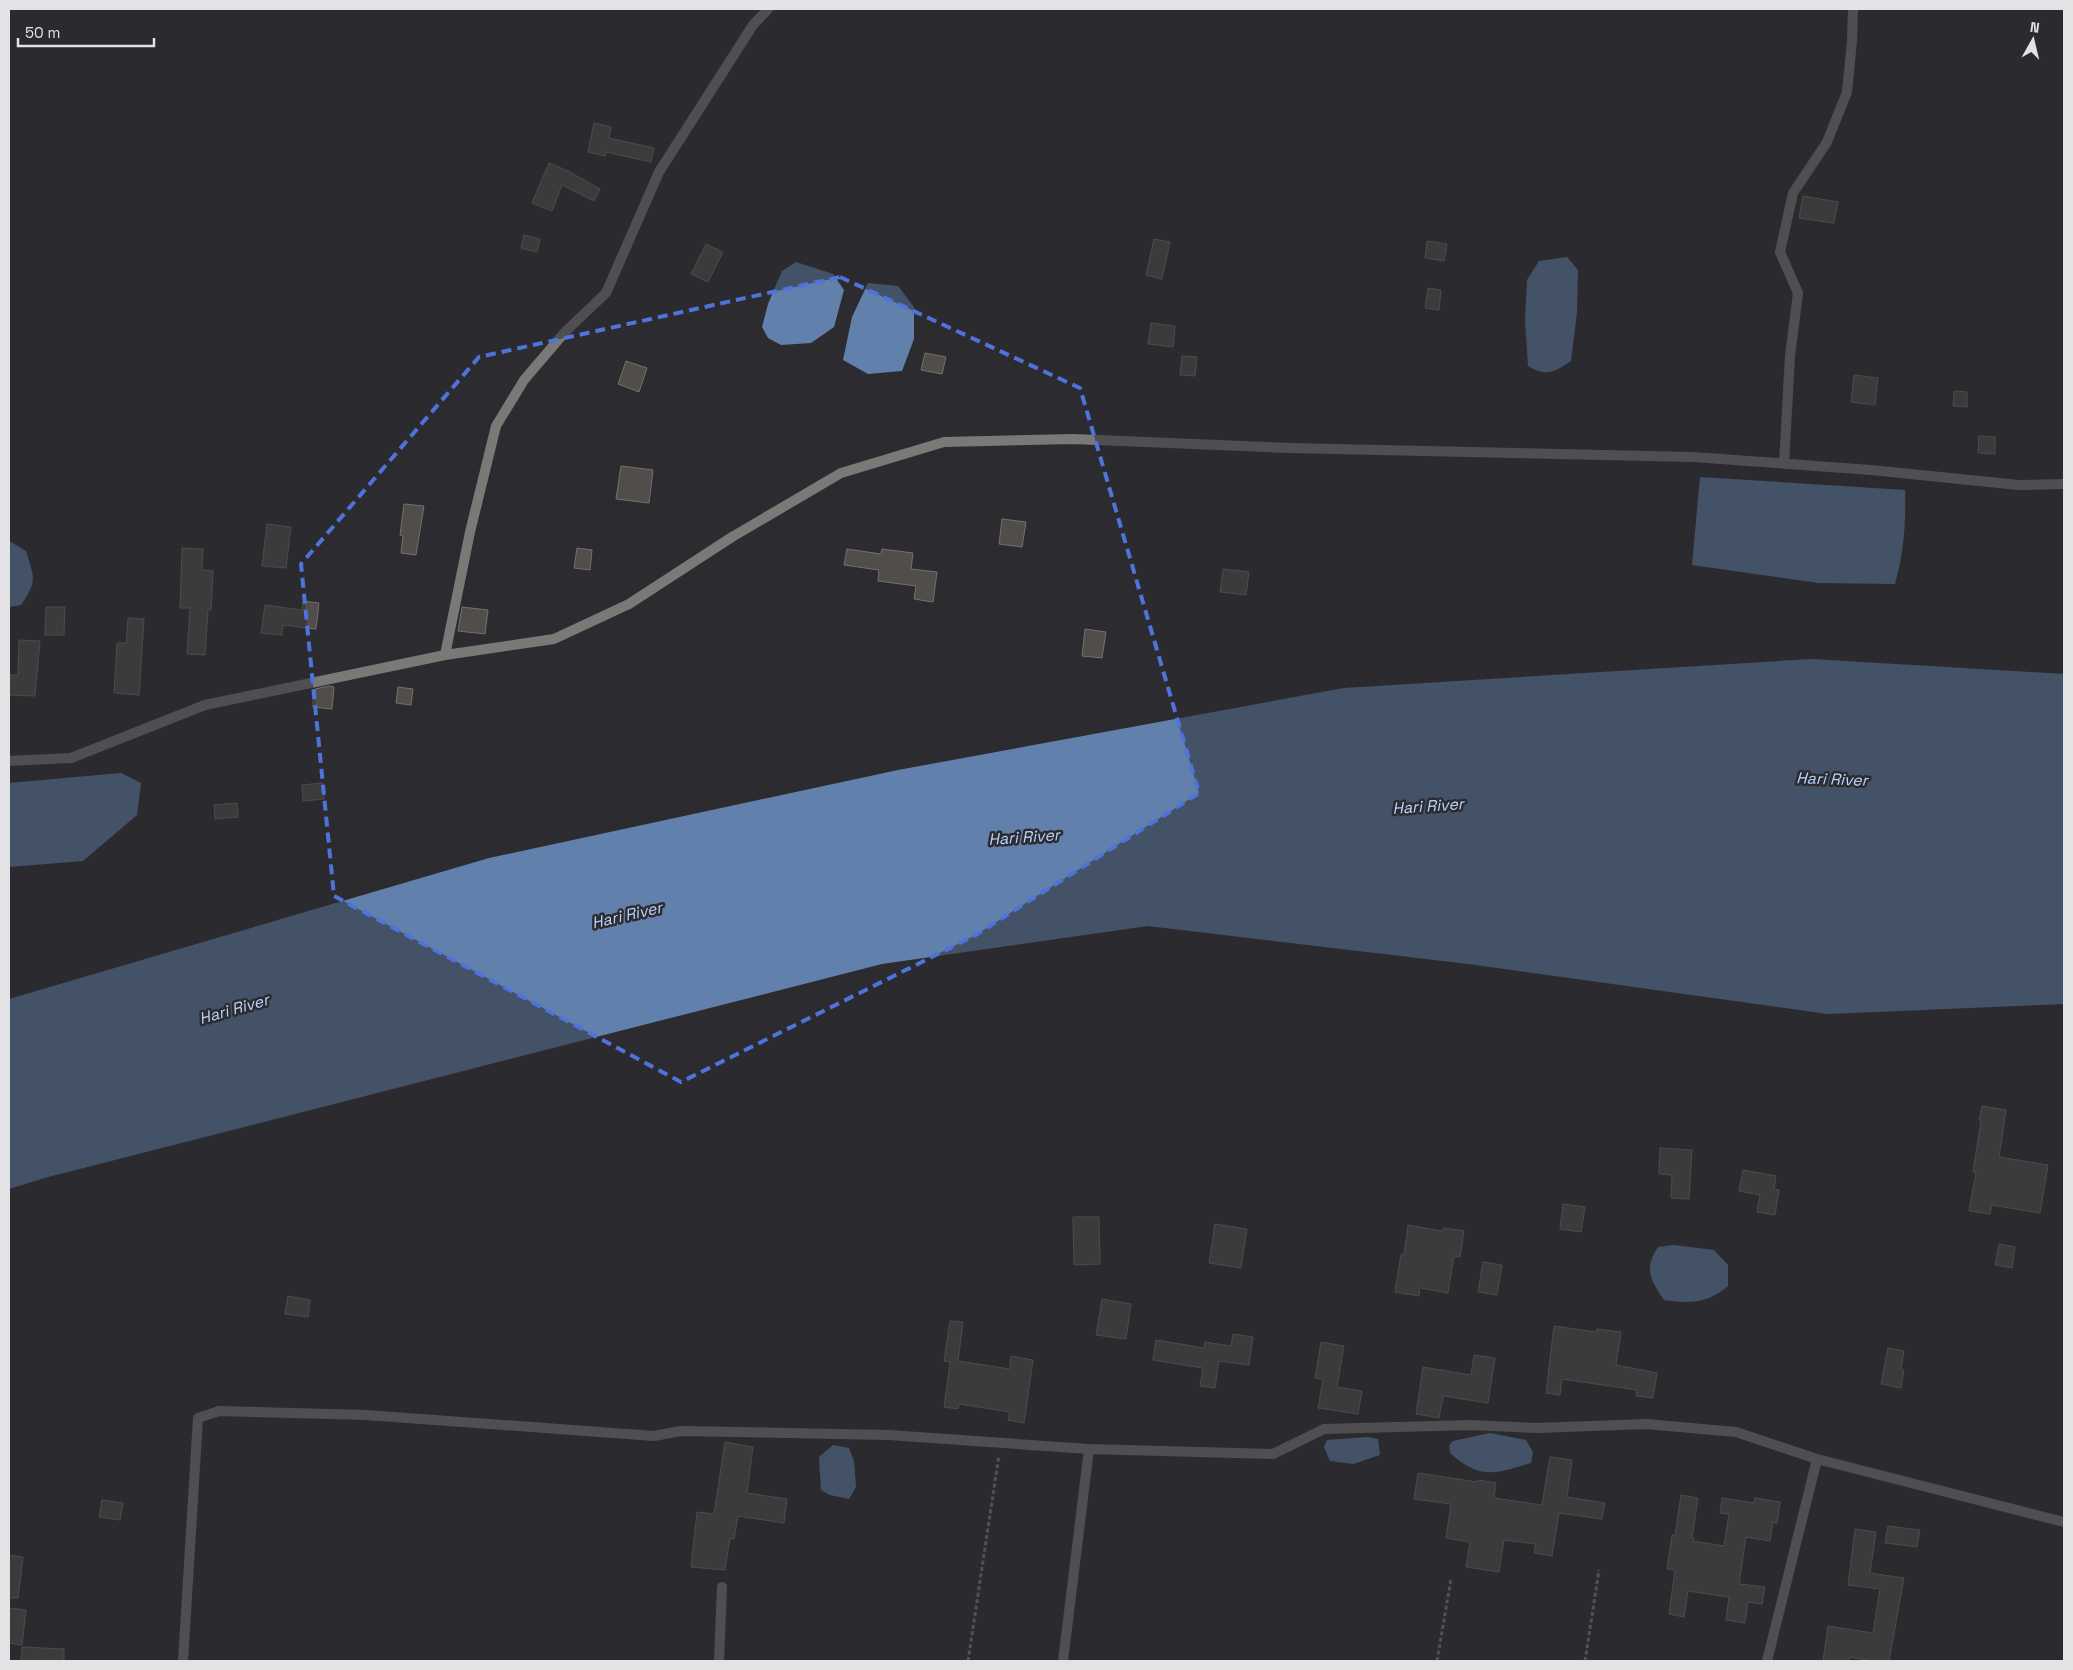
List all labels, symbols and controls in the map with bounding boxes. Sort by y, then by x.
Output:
scale bar [18,15,154,47]
north arrow [2008,15,2058,65]
text: N [2029,18,2041,37]
text: 50 m [25,23,60,42]
water label: Hari River [1796,767,1870,791]
water label: Hari River [1392,793,1466,819]
water label: Hari River [988,824,1062,850]
water label: Hari River [590,896,666,933]
water label: Hari River [197,988,273,1029]

